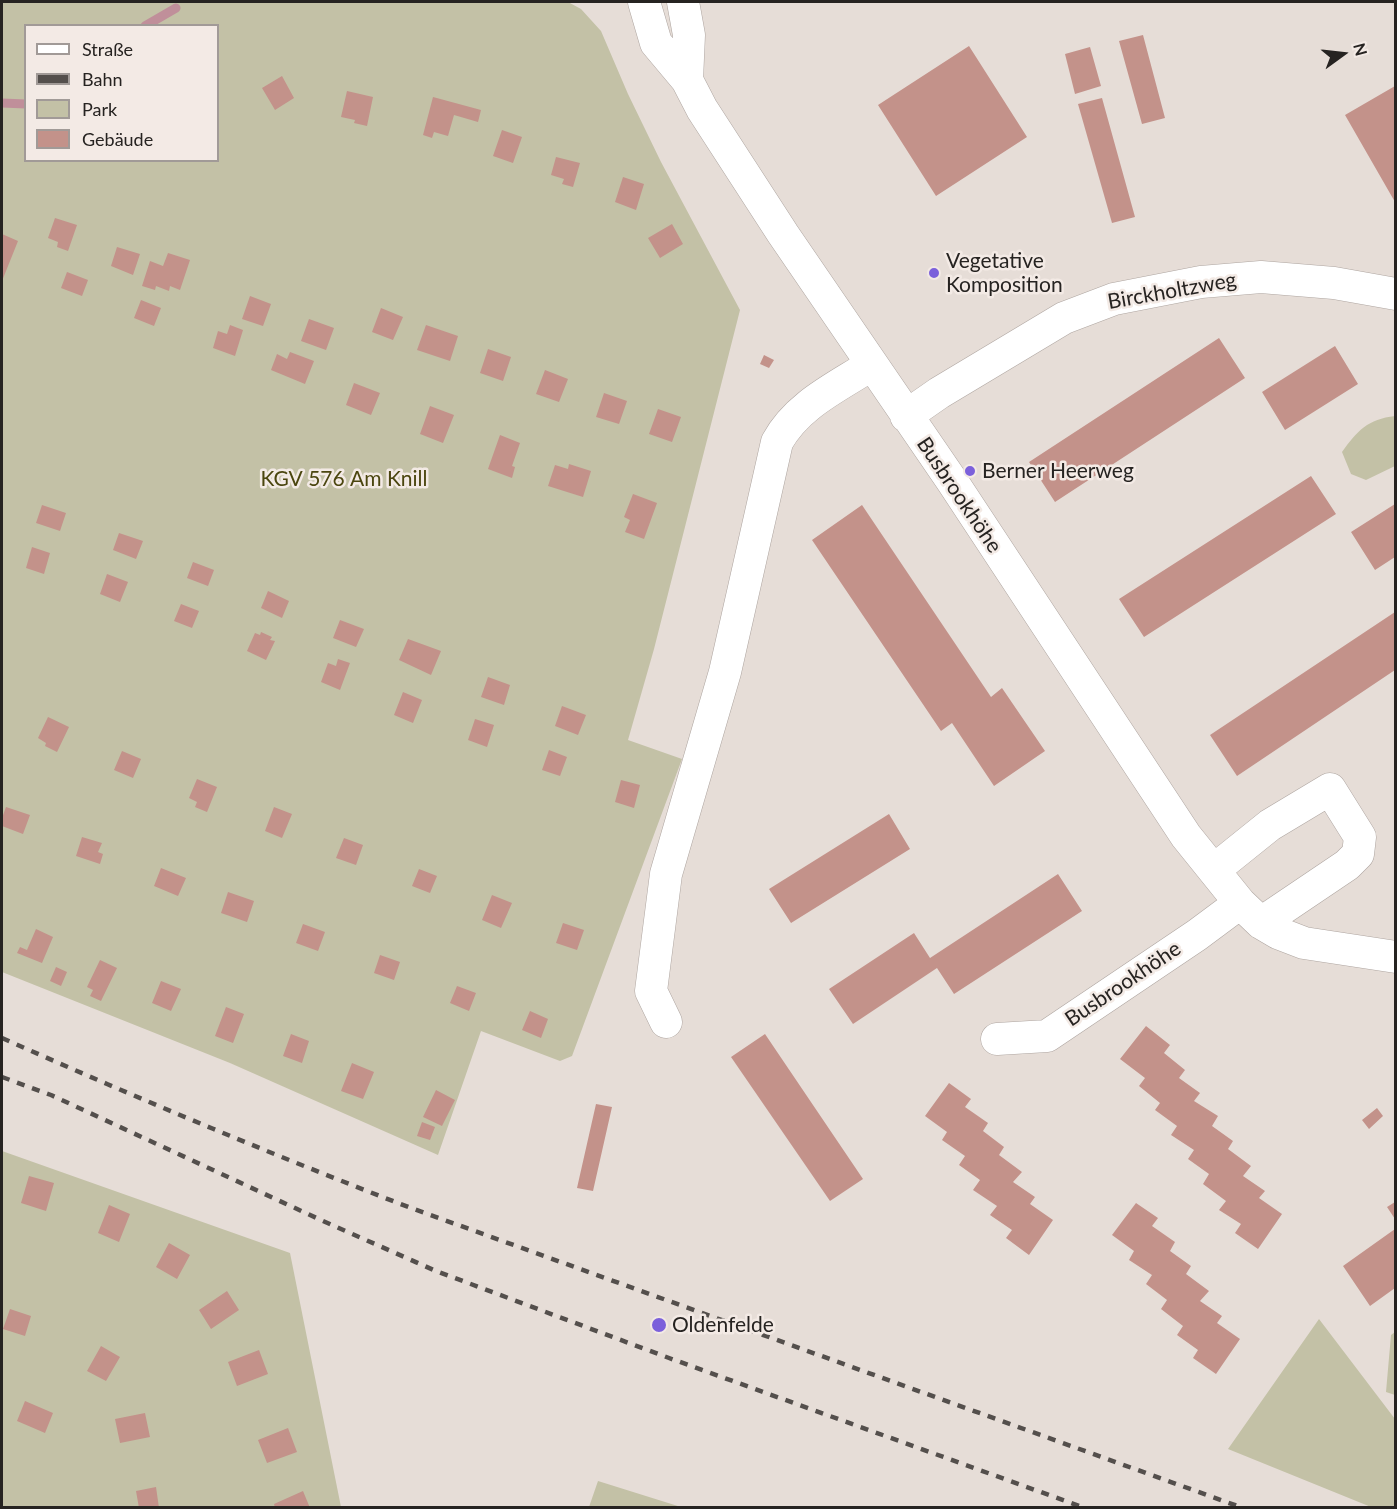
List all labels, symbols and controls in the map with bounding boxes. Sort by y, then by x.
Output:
legend [24,24,219,162]
north arrow [1313,24,1373,84]
text: Straße [82,38,133,60]
text: N [1350,41,1372,58]
text: Bahn [82,68,123,90]
text: Park [82,98,117,120]
text: Gebäude [82,128,153,150]
place label: Vegetative Komposition [946,248,1063,298]
marker: Vegetative Komposition [927,266,941,280]
street label: Birckholtzweg [1106,267,1238,315]
street label: Busbrookhöhe [911,432,1007,558]
place label: Berner Heerweg [982,458,1134,484]
marker: Berner Heerweg [963,464,977,478]
park label: KGV 576 Am Knill [260,466,428,492]
street label: Busbrookhöhe [1060,936,1186,1032]
place label: Oldenfelde [672,1312,774,1338]
marker: Oldenfelde [650,1316,668,1334]

